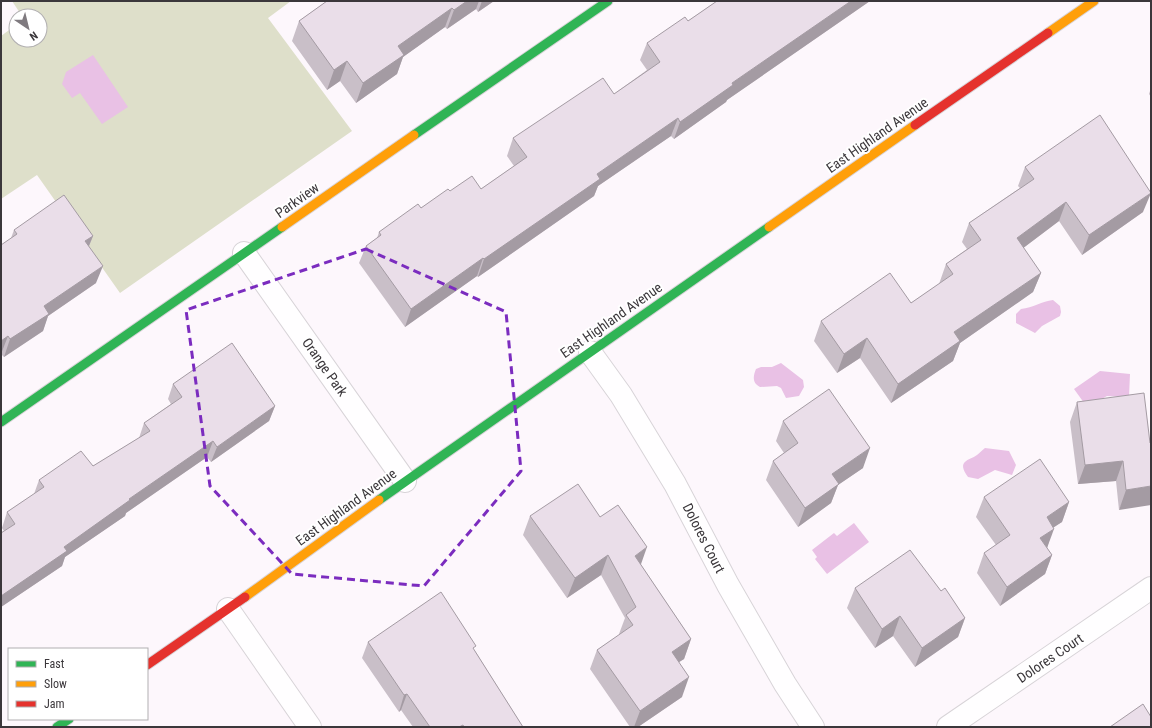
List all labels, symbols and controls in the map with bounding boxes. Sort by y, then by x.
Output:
north arrow [8,8,48,48]
text: N [27,29,40,43]
street label: East Highland Avenue [823,94,931,176]
street label: Parkview [272,179,322,221]
street label: East Highland Avenue [557,279,665,361]
street label: Orange Park [299,335,351,400]
street label: East Highland Avenue [293,465,400,549]
street label: Dolores Court [680,500,728,576]
street label: Dolores Court [1014,630,1086,686]
legend [8,648,148,720]
text: Fast [44,657,65,671]
text: Slow [44,677,67,691]
text: Jam [44,697,65,711]

